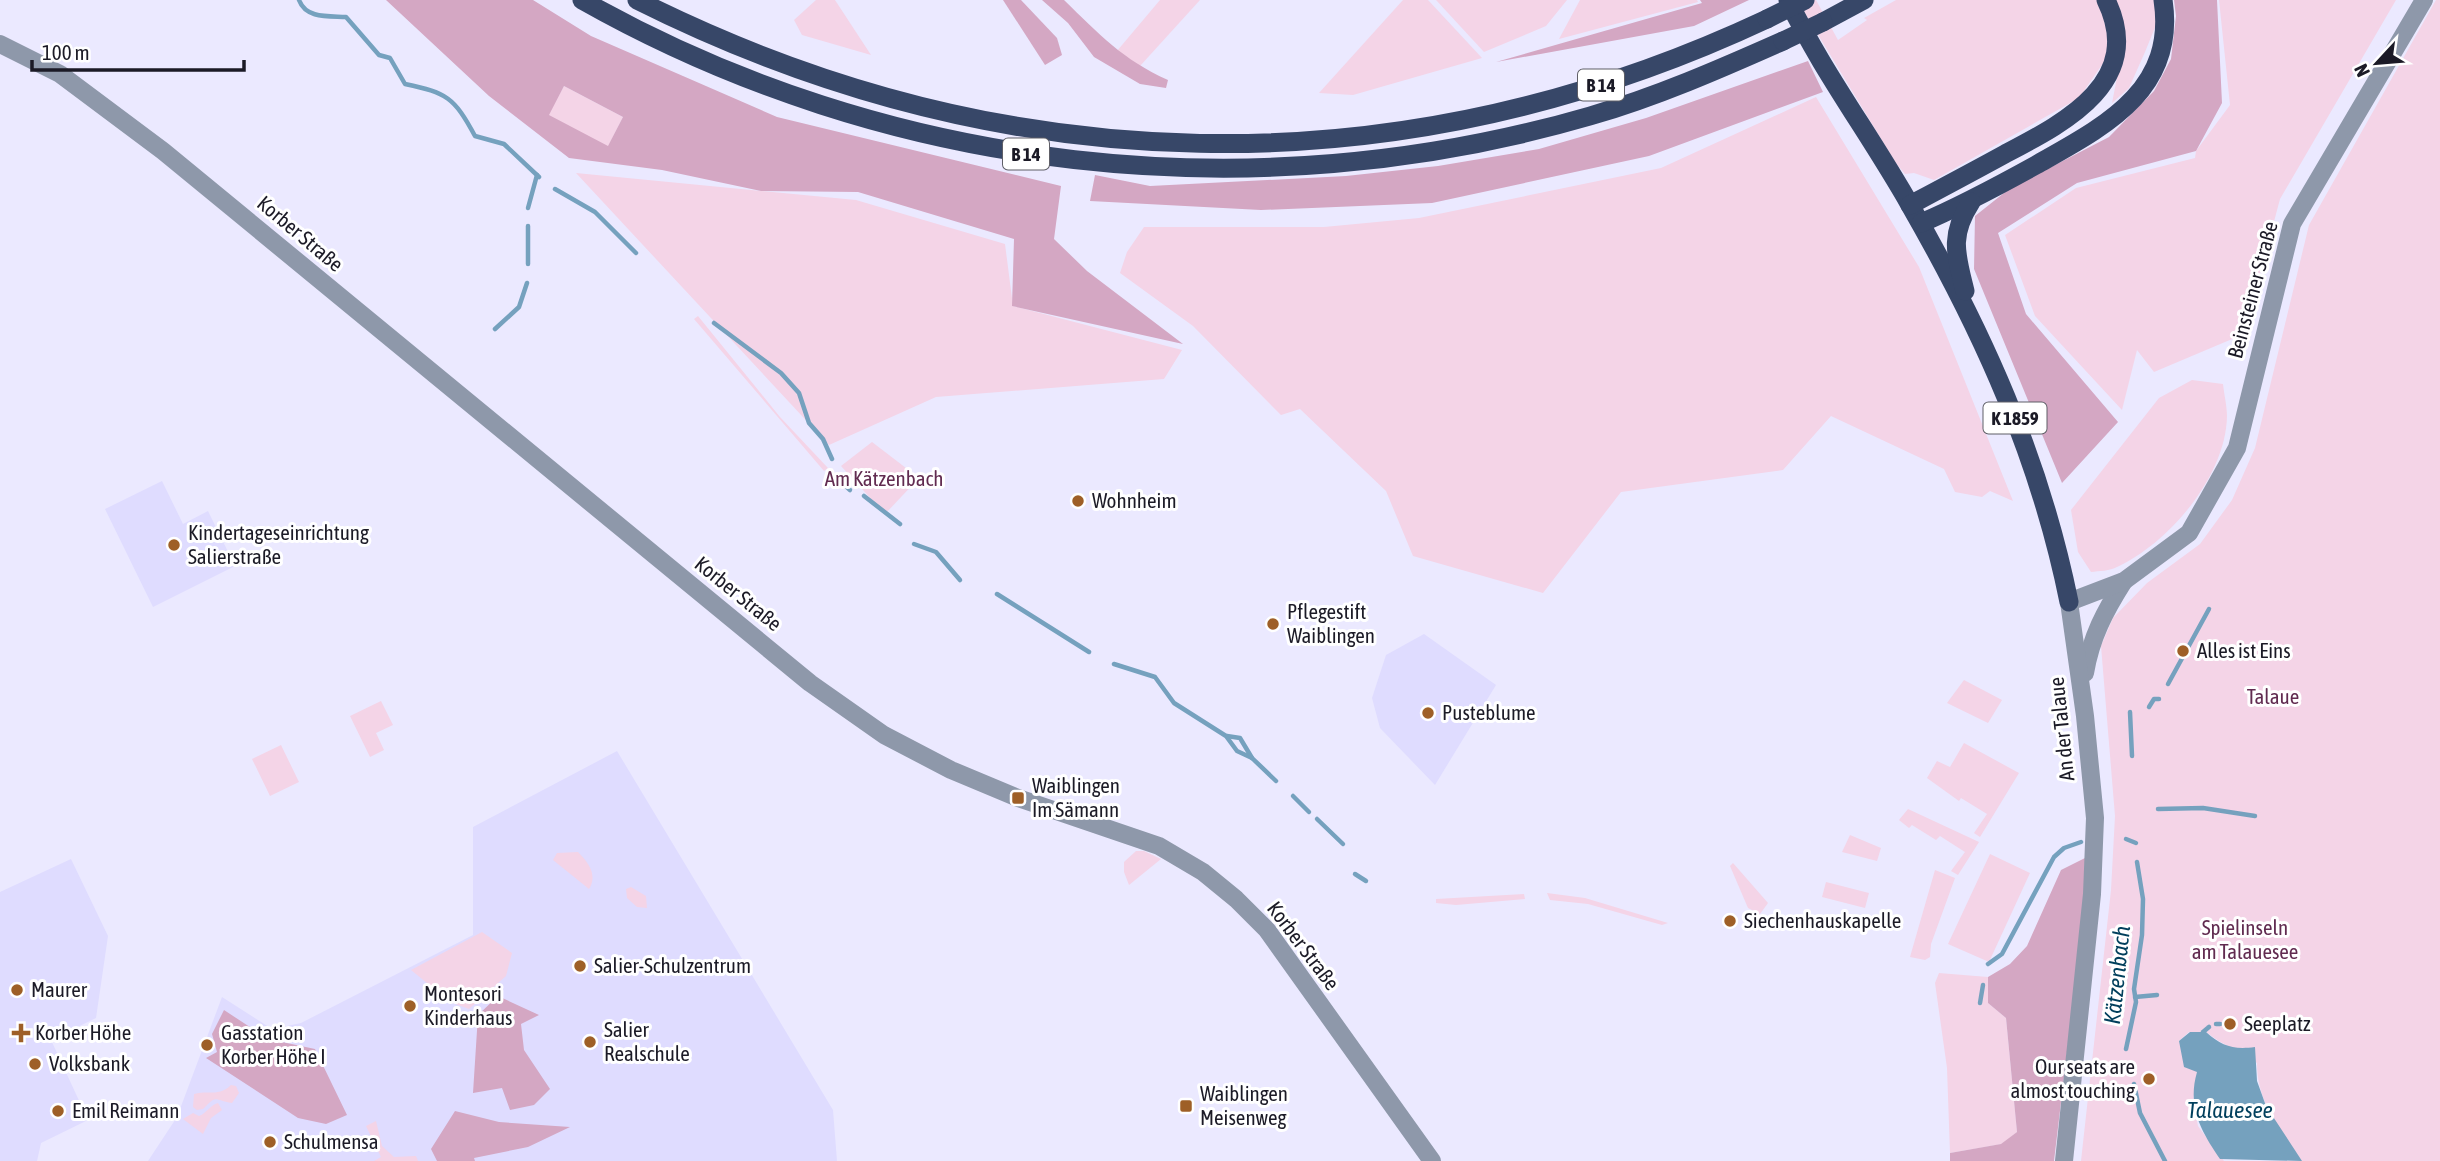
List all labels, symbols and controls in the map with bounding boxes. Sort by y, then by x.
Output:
scale bar [32,28,243,72]
north arrow [2342,28,2412,98]
text: 100 m [42,40,90,64]
text: N [2349,61,2374,80]
road number: B 14 [1578,69,1624,100]
road number: B 14 [1003,138,1049,170]
street label: Korber Straße [253,191,348,276]
street label: Beinsteiner Straße [2222,219,2282,361]
road number: K 1859 [1983,402,2046,434]
park label: Am Kätzenbach [825,466,943,490]
place label: Wohnheim [1092,488,1177,512]
marker: Wohnheim [1070,493,1086,509]
place label: Kindertageseinrichtung Salierstraße [188,520,369,568]
marker: Kindertageseinrichtung Salierstraße [166,537,182,553]
street label: Korber Straße [691,551,787,635]
place label: Pflegestift Waiblingen [1287,599,1375,647]
marker: Pflegestift Waiblingen [1265,616,1281,632]
place label: Alles ist Eins [2197,638,2291,662]
marker: Alles ist Eins [2175,643,2191,659]
street label: An der Talaue [2044,676,2078,782]
park label: Talaue [2247,684,2299,708]
place label: Pusteblume [1442,700,1536,724]
marker: Pusteblume [1420,705,1436,721]
place label: Waiblingen Im Sämann [1032,773,1120,821]
marker: Waiblingen Im Sämann [1010,790,1026,806]
street label: Korber Straße [1263,897,1345,994]
place label: Siechenhauskapelle [1744,908,1901,932]
marker: Siechenhauskapelle [1722,913,1738,929]
park label: Spielinseln am Talauesee [2192,915,2298,963]
water label: Kätzenbach [2099,924,2135,1026]
place label: Salier-Schulzentrum [594,953,751,977]
marker: Salier-Schulzentrum [572,958,588,974]
place label: Maurer [31,977,88,1001]
place label: Montesori Kinderhaus [424,981,513,1029]
marker: Maurer [9,982,25,998]
marker: Montesori Kinderhaus [402,998,418,1014]
place label: Seeplatz [2244,1011,2311,1035]
marker: Seeplatz [2222,1016,2238,1032]
place label: Salier Realschule [604,1017,690,1065]
place label: Korber Höhe [35,1020,131,1044]
place label: Gasstation Korber Höhe I [221,1020,326,1068]
marker: Korber Höhe [13,1025,29,1041]
marker: Salier Realschule [582,1034,598,1050]
marker: Gasstation Korber Höhe I [199,1037,215,1053]
place label: Volksbank [49,1051,130,1075]
place label: Our seats are almost touching [2010,1054,2135,1102]
marker: Volksbank [27,1056,43,1072]
marker: Our seats are almost touching [2141,1071,2157,1087]
place label: Waiblingen Meisenweg [1200,1081,1288,1129]
water label: Talauesee [2187,1097,2273,1123]
place label: Emil Reimann [72,1098,179,1122]
marker: Waiblingen Meisenweg [1178,1098,1194,1114]
marker: Emil Reimann [50,1103,66,1119]
place label: Schulmensa [284,1129,379,1153]
marker: Schulmensa [262,1134,278,1150]

